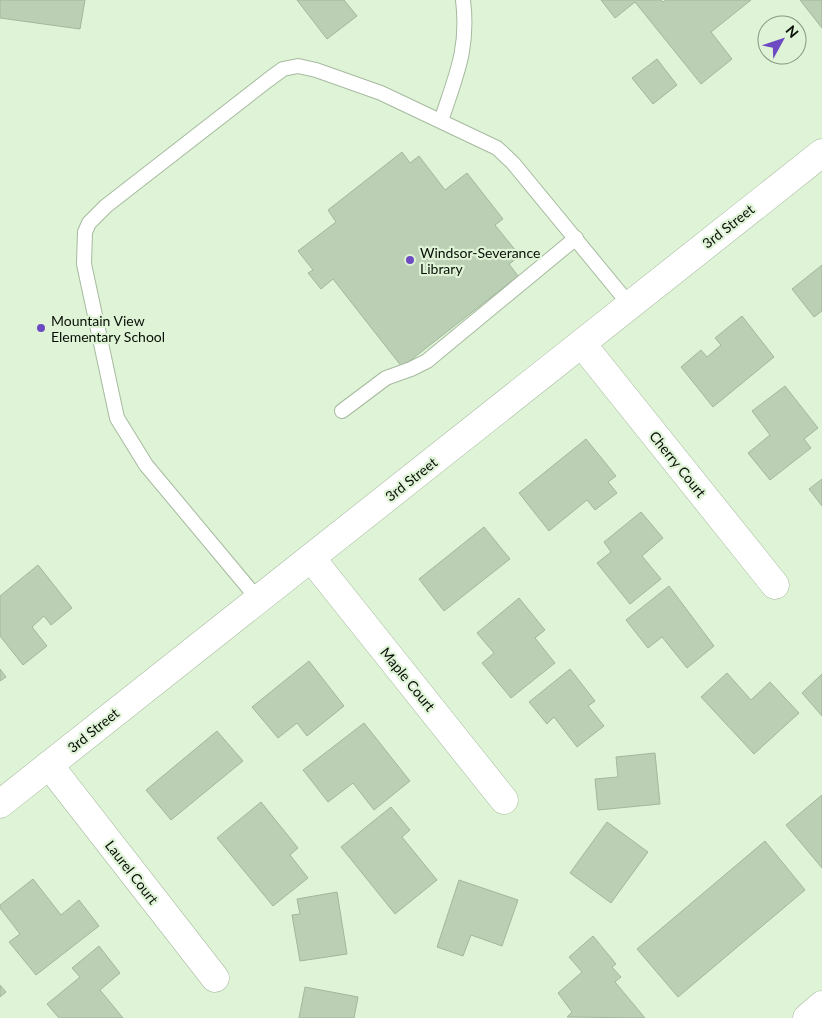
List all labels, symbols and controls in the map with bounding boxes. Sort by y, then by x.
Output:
north arrow [757,15,807,65]
text: N [782,22,802,41]
street label: 3rd Street [699,200,757,252]
place label: Windsor-Severance Library [420,244,540,277]
marker: Windsor-Severance Library [404,254,416,266]
place label: Mountain View Elementary School [51,312,165,345]
marker: Mountain View Elementary School [35,322,47,334]
street label: Cherry Court [646,427,710,501]
street label: 3rd Street [382,453,440,505]
street label: Maple Court [377,644,439,714]
street label: 3rd Street [64,704,122,756]
street label: Laurel Court [102,837,162,907]

